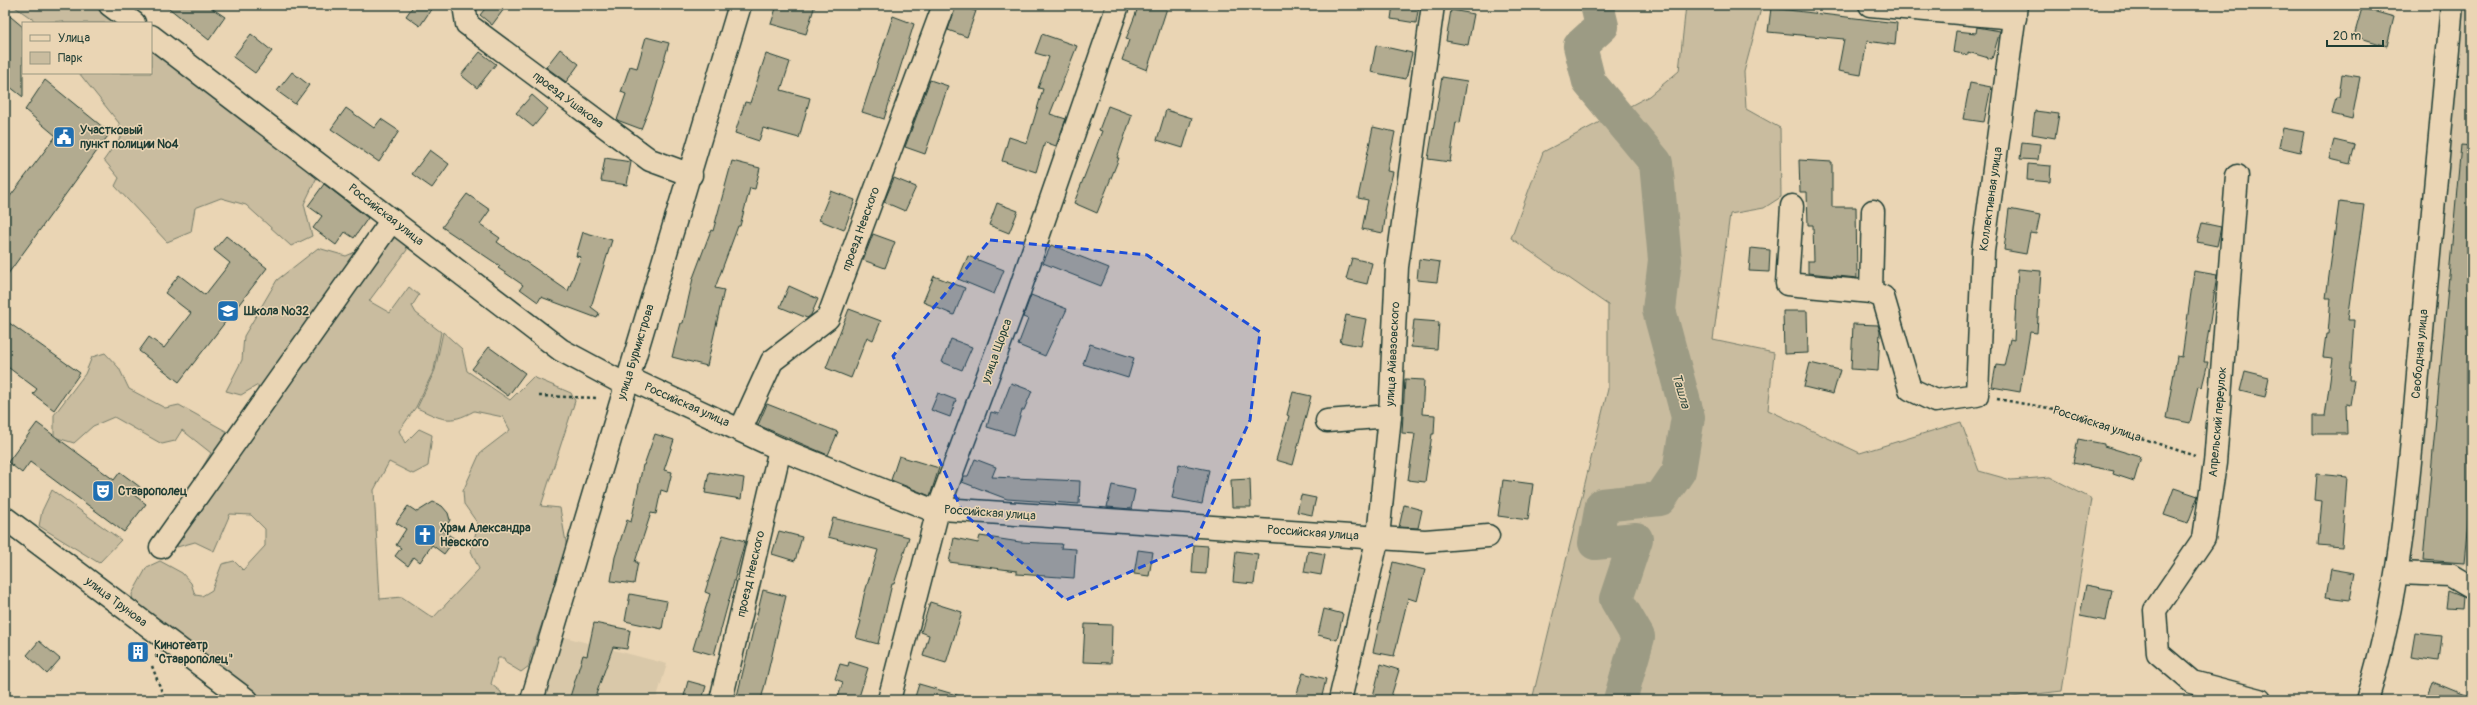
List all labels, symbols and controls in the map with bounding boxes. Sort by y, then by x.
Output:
legend [22,22,152,74]
scale bar [2327,22,2383,48]
text: 20 m [2333,29,2362,44]
text: Улица [58,31,90,46]
text: Парк [58,51,83,66]
street label: проезд Ушакова [529,68,607,132]
place label: Участковый пункт полиции №4 [80,123,179,152]
public building icon: Участковый пункт полиции №4 [51,124,77,150]
street label: Коллективная улица [1976,146,2006,252]
street label: Российская улица [345,181,427,249]
street label: проезд Невского [839,184,883,273]
school or university icon: Школа №32 [215,298,241,324]
street label: улица Айвазовского [1383,301,1403,408]
street label: улица Бурмистрова [614,302,658,403]
place label: Школа №32 [243,304,309,319]
street label: Свободная улица [2409,308,2431,399]
street label: улица Щорса [978,317,1016,386]
street label: Апрельский переулок [2206,366,2230,478]
water label: Ташла [1668,372,1694,411]
street label: Российская улица [642,379,732,431]
street label: Российская улица [2051,403,2143,445]
theatre icon: Ставрополец [90,478,116,504]
place label: Ставрополец [118,484,188,499]
street label: Российская улица [944,502,1037,524]
place label: Храм Александра Невского [440,521,531,550]
church icon: Храм Александра Невского [412,522,438,548]
street label: Российская улица [1267,522,1360,544]
street label: проезд Невского [734,529,768,619]
street label: улица Трунова [81,573,150,630]
place label: Кинотеатр "Ставрополец" [154,638,233,667]
building icon: Кинотеатр "Ставрополец" [125,639,151,665]

